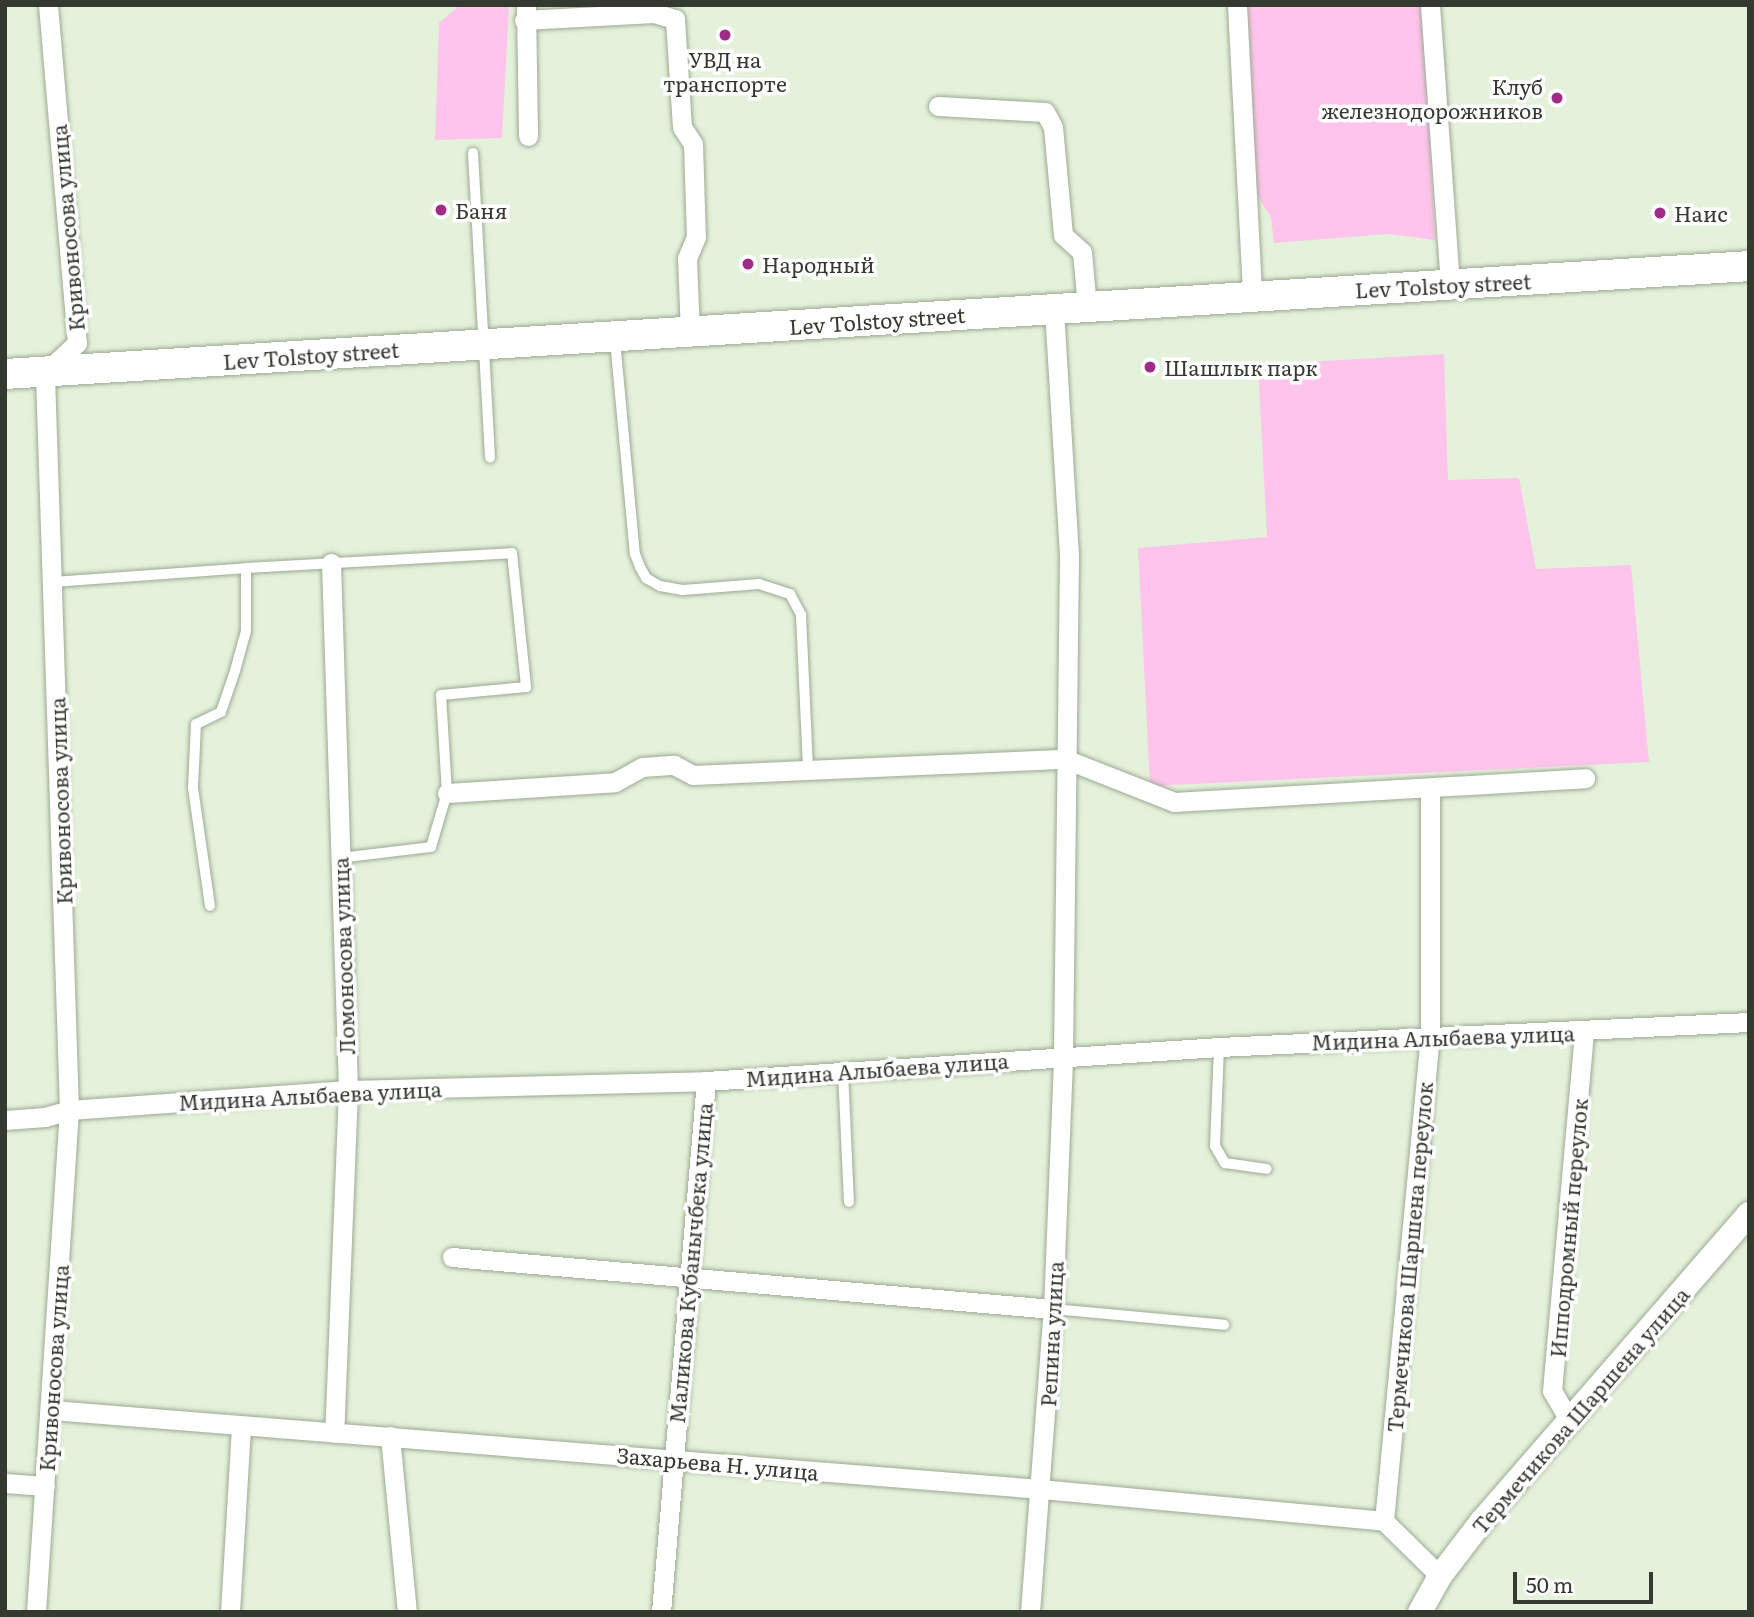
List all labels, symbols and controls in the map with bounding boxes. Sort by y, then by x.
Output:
marker: УВД на транспорте [717,27,733,43]
place label: УВД на транспорте [663,46,787,96]
place label: Клуб железнодорожников [1321,73,1543,123]
marker: Клуб железнодорожников [1549,90,1565,106]
street label: Кривоносова улица [45,124,89,332]
place label: Баня [455,197,507,223]
place label: Наис [1674,200,1728,226]
marker: Баня [433,202,449,218]
marker: Наис [1652,205,1668,221]
place label: Народный [762,251,874,277]
marker: Народный [740,256,756,272]
street label: Lev Tolstoy street [1354,268,1532,302]
street label: Lev Tolstoy street [788,301,966,339]
street label: Lev Tolstoy street [222,336,400,374]
place label: Шашлык парк [1164,354,1318,380]
marker: Шашлык парк [1142,359,1158,375]
street label: Кривоносова улица [44,697,76,905]
street label: Ломоносова улица [327,857,359,1055]
street label: Мидина Алыбаева улица [1311,1020,1575,1054]
street label: Мидина Алыбаева улица [745,1047,1009,1091]
street label: Мидина Алыбаева улица [178,1076,442,1114]
street label: Термечикова Шаршена переулок [1381,1081,1437,1433]
street label: Ипподромный переулок [1544,1097,1592,1359]
street label: Маликова Кубанычбека улица [663,1101,717,1425]
street label: Репина улица [1035,1260,1067,1408]
street label: Кривоносова улица [33,1264,73,1472]
street label: Термечикова Шаршена улица [1466,1282,1694,1538]
street label: Захарьева Н. улица [616,1442,820,1484]
scale bar [1516,1558,1656,1602]
text: 50 m [1526,1568,1573,1599]

